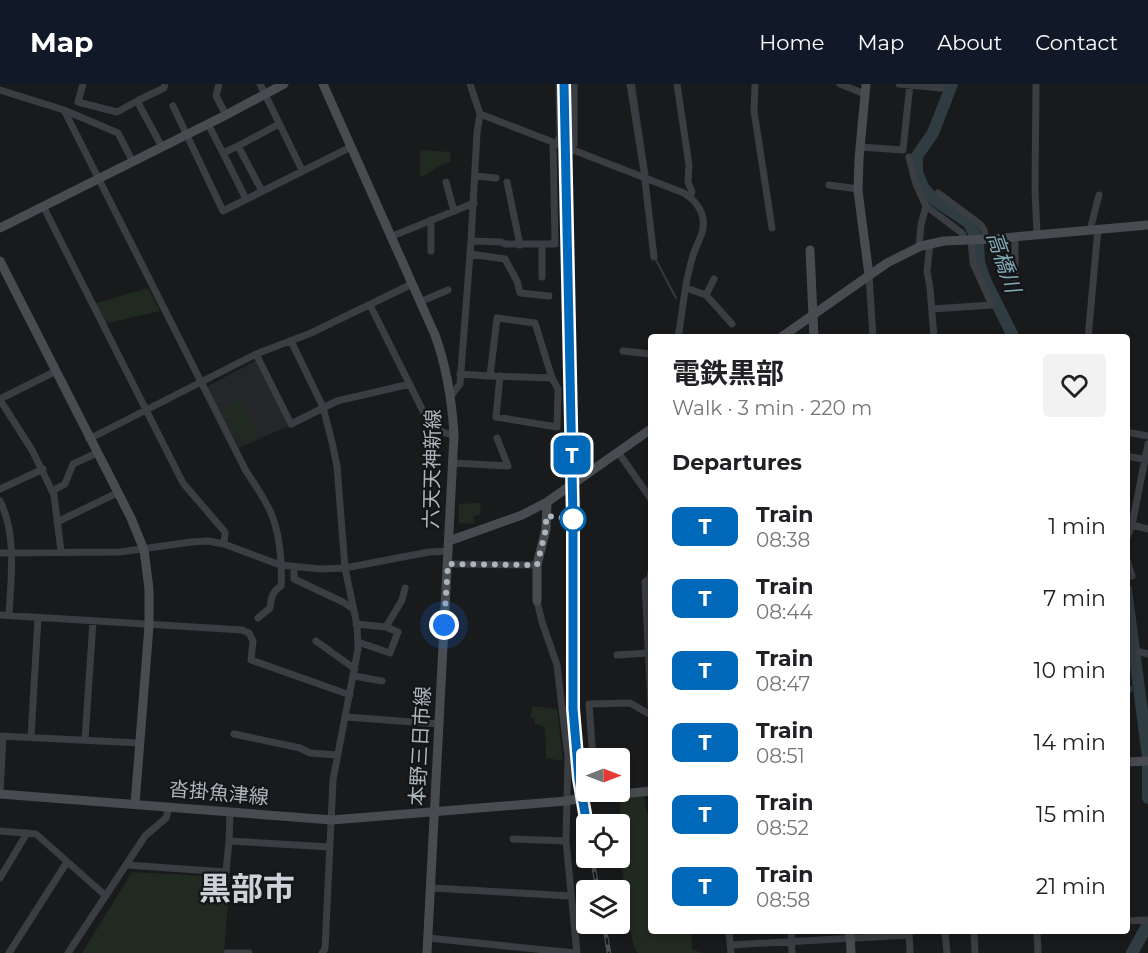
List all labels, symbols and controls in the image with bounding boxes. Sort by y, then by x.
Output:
text: Map [30,25,93,59]
text: Home [759,30,824,55]
text: Map [857,30,904,55]
text: About [937,30,1002,55]
text: Contact [1035,30,1118,55]
water label: 高橋川 [982,228,1027,298]
button: heart [1043,354,1106,417]
text: 電鉄黒部 [672,356,784,390]
text: Walk · 3 min · 220 m [672,396,872,420]
street label: 六天天神新線 [419,409,445,529]
line badge: T [552,436,592,475]
text: T [566,443,578,468]
text: Departures [672,449,802,476]
text: Train [756,501,813,528]
unlabelled marker [560,506,586,532]
text: 1 min [1048,513,1106,540]
text: T [699,514,711,539]
text: 08:38 [756,528,810,552]
text: Train [756,573,813,600]
text: 7 min [1043,585,1106,612]
text: T [699,586,711,611]
text: 08:44 [756,600,813,624]
your location [429,610,459,640]
text: Train [756,645,813,672]
text: 10 min [1034,657,1106,684]
text: T [699,658,711,683]
text: 08:47 [756,672,810,696]
street label: 本野三日市線 [405,685,435,807]
text: Train [756,717,813,744]
text: 14 min [1034,729,1106,756]
text: T [699,730,711,755]
text: 08:51 [756,744,805,768]
north arrow [576,748,630,802]
map controls [576,748,630,934]
street label: 沓掛魚津線 [168,777,270,809]
text: Train [756,789,813,816]
text: 15 min [1036,801,1106,828]
text: T [699,802,711,827]
button: locate [576,814,630,868]
text: 08:52 [756,816,809,840]
text: Train [756,861,813,888]
district label: 黒部市 [199,869,295,908]
text: 21 min [1036,873,1106,900]
text: T [699,874,711,899]
button: layers [576,880,630,934]
text: 08:58 [756,888,810,912]

